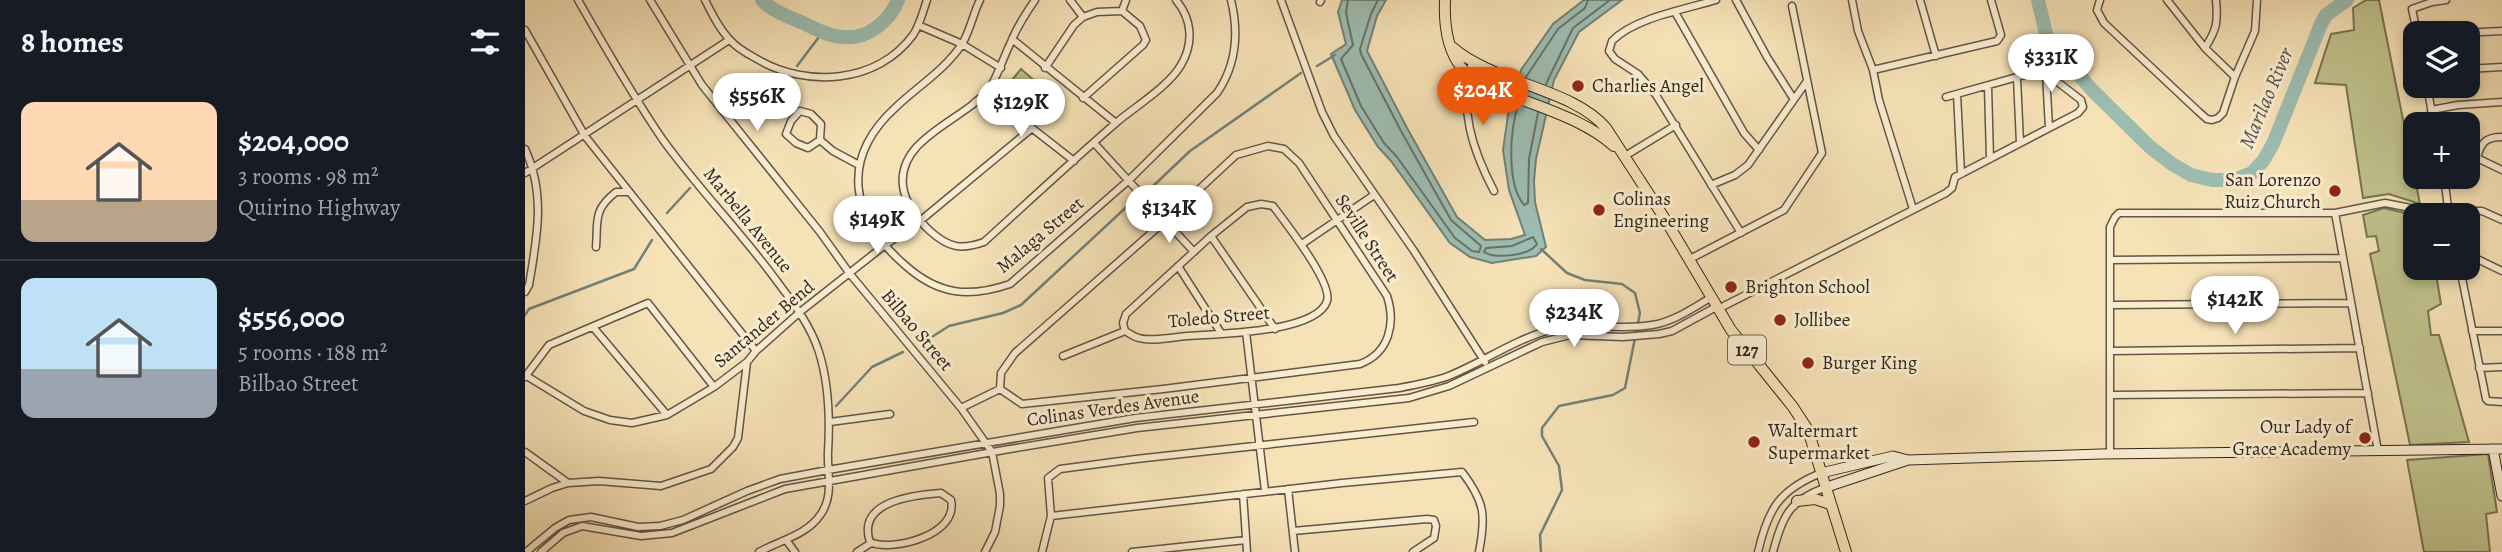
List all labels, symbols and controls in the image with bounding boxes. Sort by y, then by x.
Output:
map controls [2403,21,2480,280]
button: layers [2403,21,2480,98]
text: 8 homes [21,22,124,62]
icon: filters [466,23,504,61]
pin: $331K [2002,34,2100,94]
text: $331K [2024,41,2078,72]
water label: Marilao River [2232,43,2300,153]
pin: $204K [1434,68,1532,127]
place label: Charlies Angel [1592,73,1704,99]
pin: $556K [708,74,806,133]
text: $204K [1453,74,1513,105]
marker: Charlies Angel [1570,78,1586,94]
text: $556K [729,80,785,111]
pin: $129K [972,80,1070,139]
text: $129K [993,86,1049,117]
button: + [2403,112,2480,189]
text: $204,000 [238,121,349,161]
icon: home [77,130,161,214]
text: 3 rooms · 98 m² [238,161,379,192]
street label: Marbella Avenue [697,162,799,278]
place label: San Lorenzo Ruiz Church [2224,167,2321,215]
marker: San Lorenzo Ruiz Church [2327,183,2343,199]
pin: $134K [1120,186,1218,245]
place label: Colinas Engineering [1613,186,1709,234]
street label: Seville Street [1329,189,1405,287]
street label: Malaga Street [991,191,1089,279]
text: Quirino Highway [238,192,400,223]
text: $134K [1142,192,1196,223]
pin: $149K [828,196,926,256]
marker: Colinas Engineering [1591,202,1607,218]
text: $149K [849,203,905,234]
button: − [2403,203,2480,280]
street label: Santander Bend [708,274,821,374]
place label: Brighton School [1745,274,1870,300]
pin: $142K [2186,276,2284,336]
marker: Brighton School [1723,279,1739,295]
street label: Bilbao Street [875,283,959,377]
text: $142K [2207,283,2263,314]
pin: $234K [1525,290,1623,349]
text: $234K [1545,296,1603,327]
text: $556,000 [238,297,345,337]
street label: Toledo Street [1167,300,1271,334]
icon: home [77,306,161,390]
place label: Jollibee [1794,307,1850,333]
marker: Jollibee [1772,312,1788,328]
road number: 127 [1728,336,1766,364]
text: 5 rooms · 188 m² [238,337,387,368]
place label: Burger King [1822,350,1918,376]
marker: Burger King [1800,355,1816,371]
text: Bilbao Street [238,368,359,399]
street label: Colinas Verdes Avenue [1025,383,1201,433]
place label: Our Lady of Grace Academy [2233,414,2354,462]
place label: Waltermart Supermarket [1767,418,1870,466]
marker: Our Lady of Grace Academy [2357,430,2373,446]
marker: Waltermart Supermarket [1746,434,1762,450]

